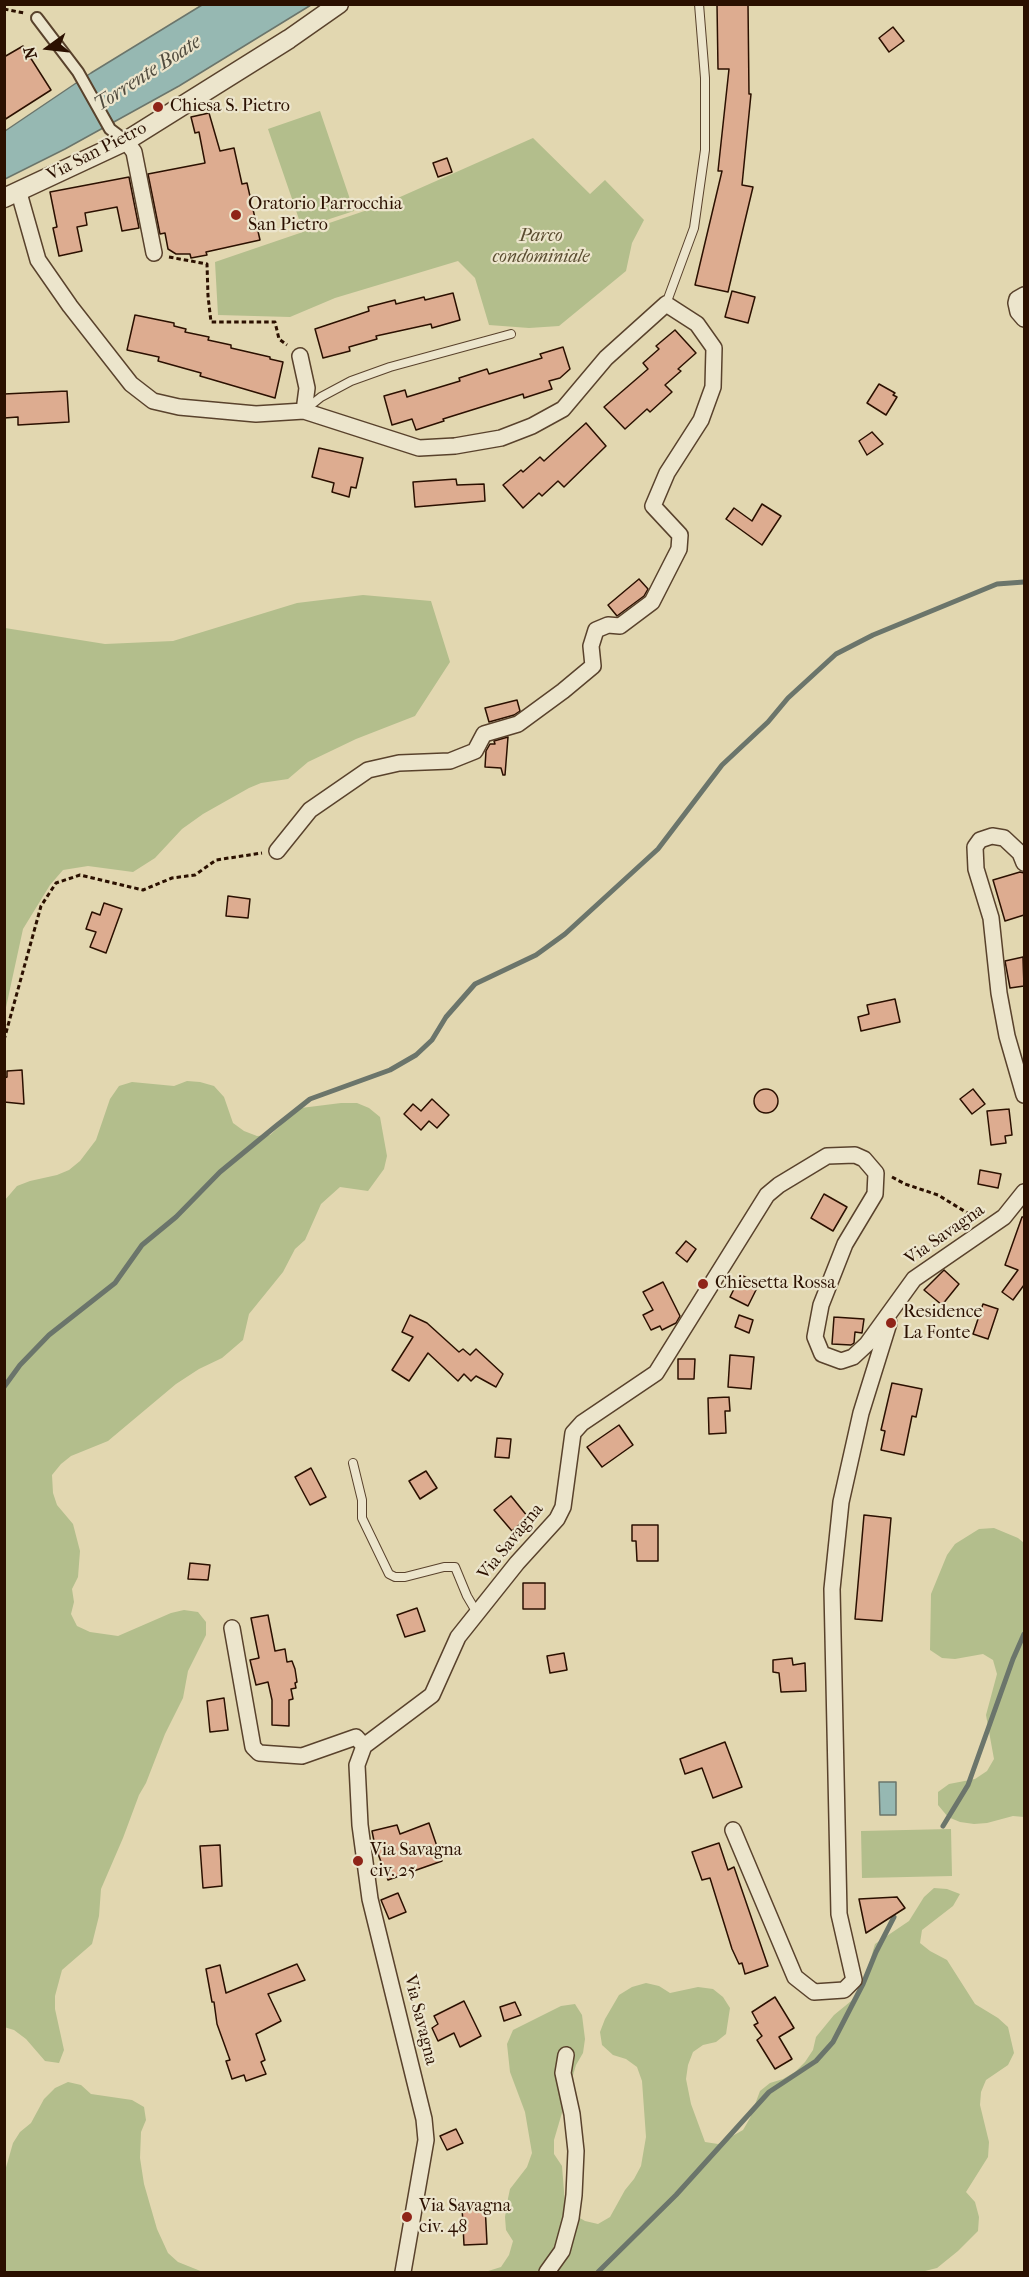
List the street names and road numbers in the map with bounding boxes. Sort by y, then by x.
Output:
street label: Via San Pietro [43,118,151,186]
street label: Via Savagna [901,1200,989,1270]
street label: Via Savagna [474,1499,548,1585]
street label: Via Savagna [398,1973,442,2067]

